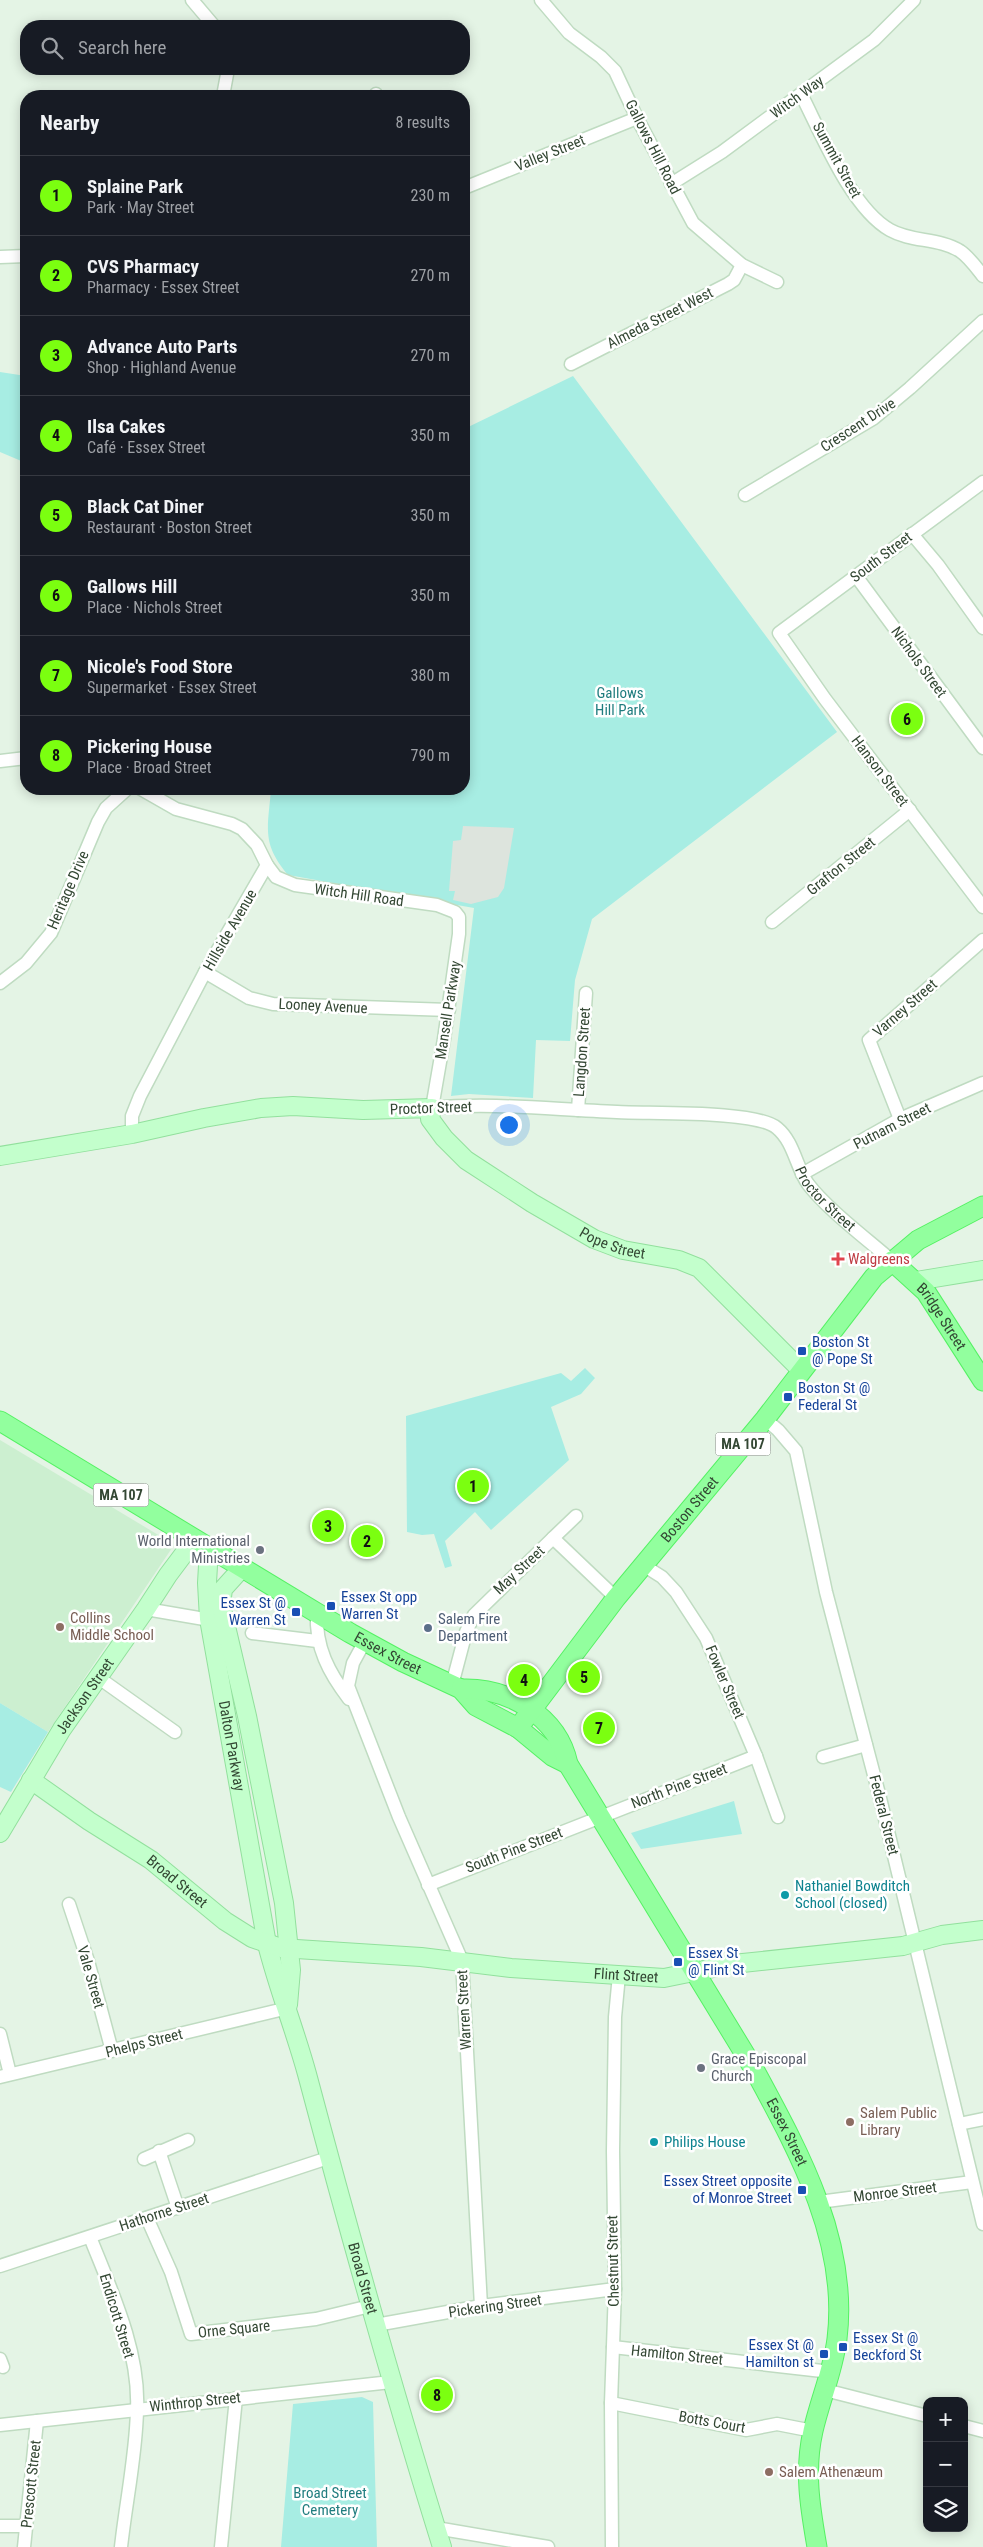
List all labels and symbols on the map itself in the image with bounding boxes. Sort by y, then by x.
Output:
street label: Witch Way [767,72,827,122]
street label: Gallows Hill Road [621,97,685,197]
street label: Summit Street [809,119,865,201]
street label: Valley Street [512,131,588,175]
street label: Almeda Street West [604,284,716,352]
street label: Crescent Drive [817,394,899,456]
street label: South Street [846,528,916,586]
street label: Nichols Street [887,623,951,701]
park label: Gallows Hill Park [595,684,645,719]
pin: 6 [891,700,923,738]
street label: Hanson Street [848,732,912,810]
street label: Grafton Street [803,833,879,899]
street label: Heritage Drive [43,848,93,932]
street label: Witch Hill Road [313,880,405,910]
street label: Hillside Avenue [199,886,261,974]
street label: Mansell Parkway [431,959,465,1061]
street label: Varney Street [869,975,941,1041]
street label: Looney Avenue [278,995,368,1017]
street label: Langdon Street [570,1007,594,1097]
street label: Proctor Street [390,1098,472,1118]
street label: Putnam Street [850,1099,934,1153]
your location [496,1112,522,1138]
street label: Proctor Street [791,1164,859,1235]
street label: Pope Street [576,1223,647,1263]
place label: Walgreens [848,1250,910,1268]
marker: Walgreens [832,1253,844,1265]
street label: Bridge Street [913,1279,970,1354]
place label: Boston St @ Pope St [812,1333,873,1368]
marker: Boston St @ Pope St [796,1345,808,1357]
place label: Boston St @ Federal St [798,1379,870,1414]
marker: Boston St @ Federal St [782,1391,794,1403]
road number: MA 107 [716,1432,770,1456]
pin: 1 [457,1467,489,1505]
street label: Boston Street [657,1473,722,1546]
road number: MA 107 [94,1484,148,1506]
pin: 3 [312,1507,344,1545]
pin: 2 [351,1522,383,1560]
place label: World International Ministries [138,1532,250,1567]
street label: May Street [490,1542,548,1598]
marker: World International Ministries [254,1544,266,1556]
place label: Essex St opp Warren St [341,1588,417,1623]
place label: Essex St @ Warren St [221,1594,286,1629]
marker: Essex St opp Warren St [325,1600,337,1612]
marker: Essex St @ Warren St [290,1606,302,1618]
place label: Collins Middle School [70,1609,154,1644]
place label: Salem Fire Department [438,1610,508,1645]
marker: Collins Middle School [54,1621,66,1633]
marker: Salem Fire Department [422,1622,434,1634]
street label: Essex Street [351,1628,424,1678]
street label: Fowler Street [701,1643,749,1721]
street label: Jackson Street [52,1655,118,1737]
pin: 5 [568,1658,600,1696]
pin: 4 [508,1661,540,1699]
street label: Dalton Parkway [215,1699,249,1793]
pin: 7 [583,1709,615,1747]
street label: North Pine Street [628,1759,730,1813]
street label: Federal Street [865,1773,903,1857]
street label: South Pine Street [463,1823,565,1877]
street label: Broad Street [143,1851,211,1912]
place label: Nathaniel Bowditch School (closed) [795,1877,910,1912]
marker: Nathaniel Bowditch School (closed) [779,1889,791,1901]
street label: Vale Street [73,1944,109,2010]
place label: Essex St @ Flint St [688,1944,744,1979]
marker: Essex St @ Flint St [672,1956,684,1968]
street label: Flint Street [593,1964,659,1987]
street label: Warren Street [453,1969,475,2051]
street label: Phelps Street [104,2025,184,2061]
place label: Grace Episcopal Church [711,2050,806,2085]
marker: Grace Episcopal Church [695,2062,707,2074]
street label: Essex Street [762,2095,811,2169]
place label: Salem Public Library [860,2104,937,2139]
marker: Salem Public Library [844,2116,856,2128]
place label: Philips House [664,2133,746,2151]
marker: Philips House [648,2136,660,2148]
place label: Essex Street opposite of Monroe Street [664,2172,792,2207]
street label: Monroe Street [852,2178,938,2206]
marker: Essex Street opposite of Monroe Street [796,2184,808,2196]
street label: Hathorne Street [117,2189,211,2235]
street label: Chestnut Street [603,2215,623,2307]
street label: Broad Street [344,2240,381,2316]
street label: Endicott Street [96,2272,138,2360]
street label: Pickering Street [447,2291,543,2321]
street label: Orne Square [197,2316,271,2342]
place label: Essex St @ Beckford St [853,2329,922,2364]
place label: Essex St @ Hamilton st [746,2336,814,2371]
street label: Hamilton Street [630,2341,724,2369]
marker: Essex St @ Beckford St [837,2341,849,2353]
marker: Essex St @ Hamilton st [818,2348,830,2360]
pin: 8 [421,2376,453,2414]
street label: Winthrop Street [148,2388,242,2416]
street label: Botts Court [677,2407,747,2437]
street label: Prescott Street [17,2439,45,2529]
place label: Salem Athenæum [779,2463,883,2481]
marker: Salem Athenæum [763,2466,775,2478]
park label: Broad Street Cemetery [293,2484,367,2519]

